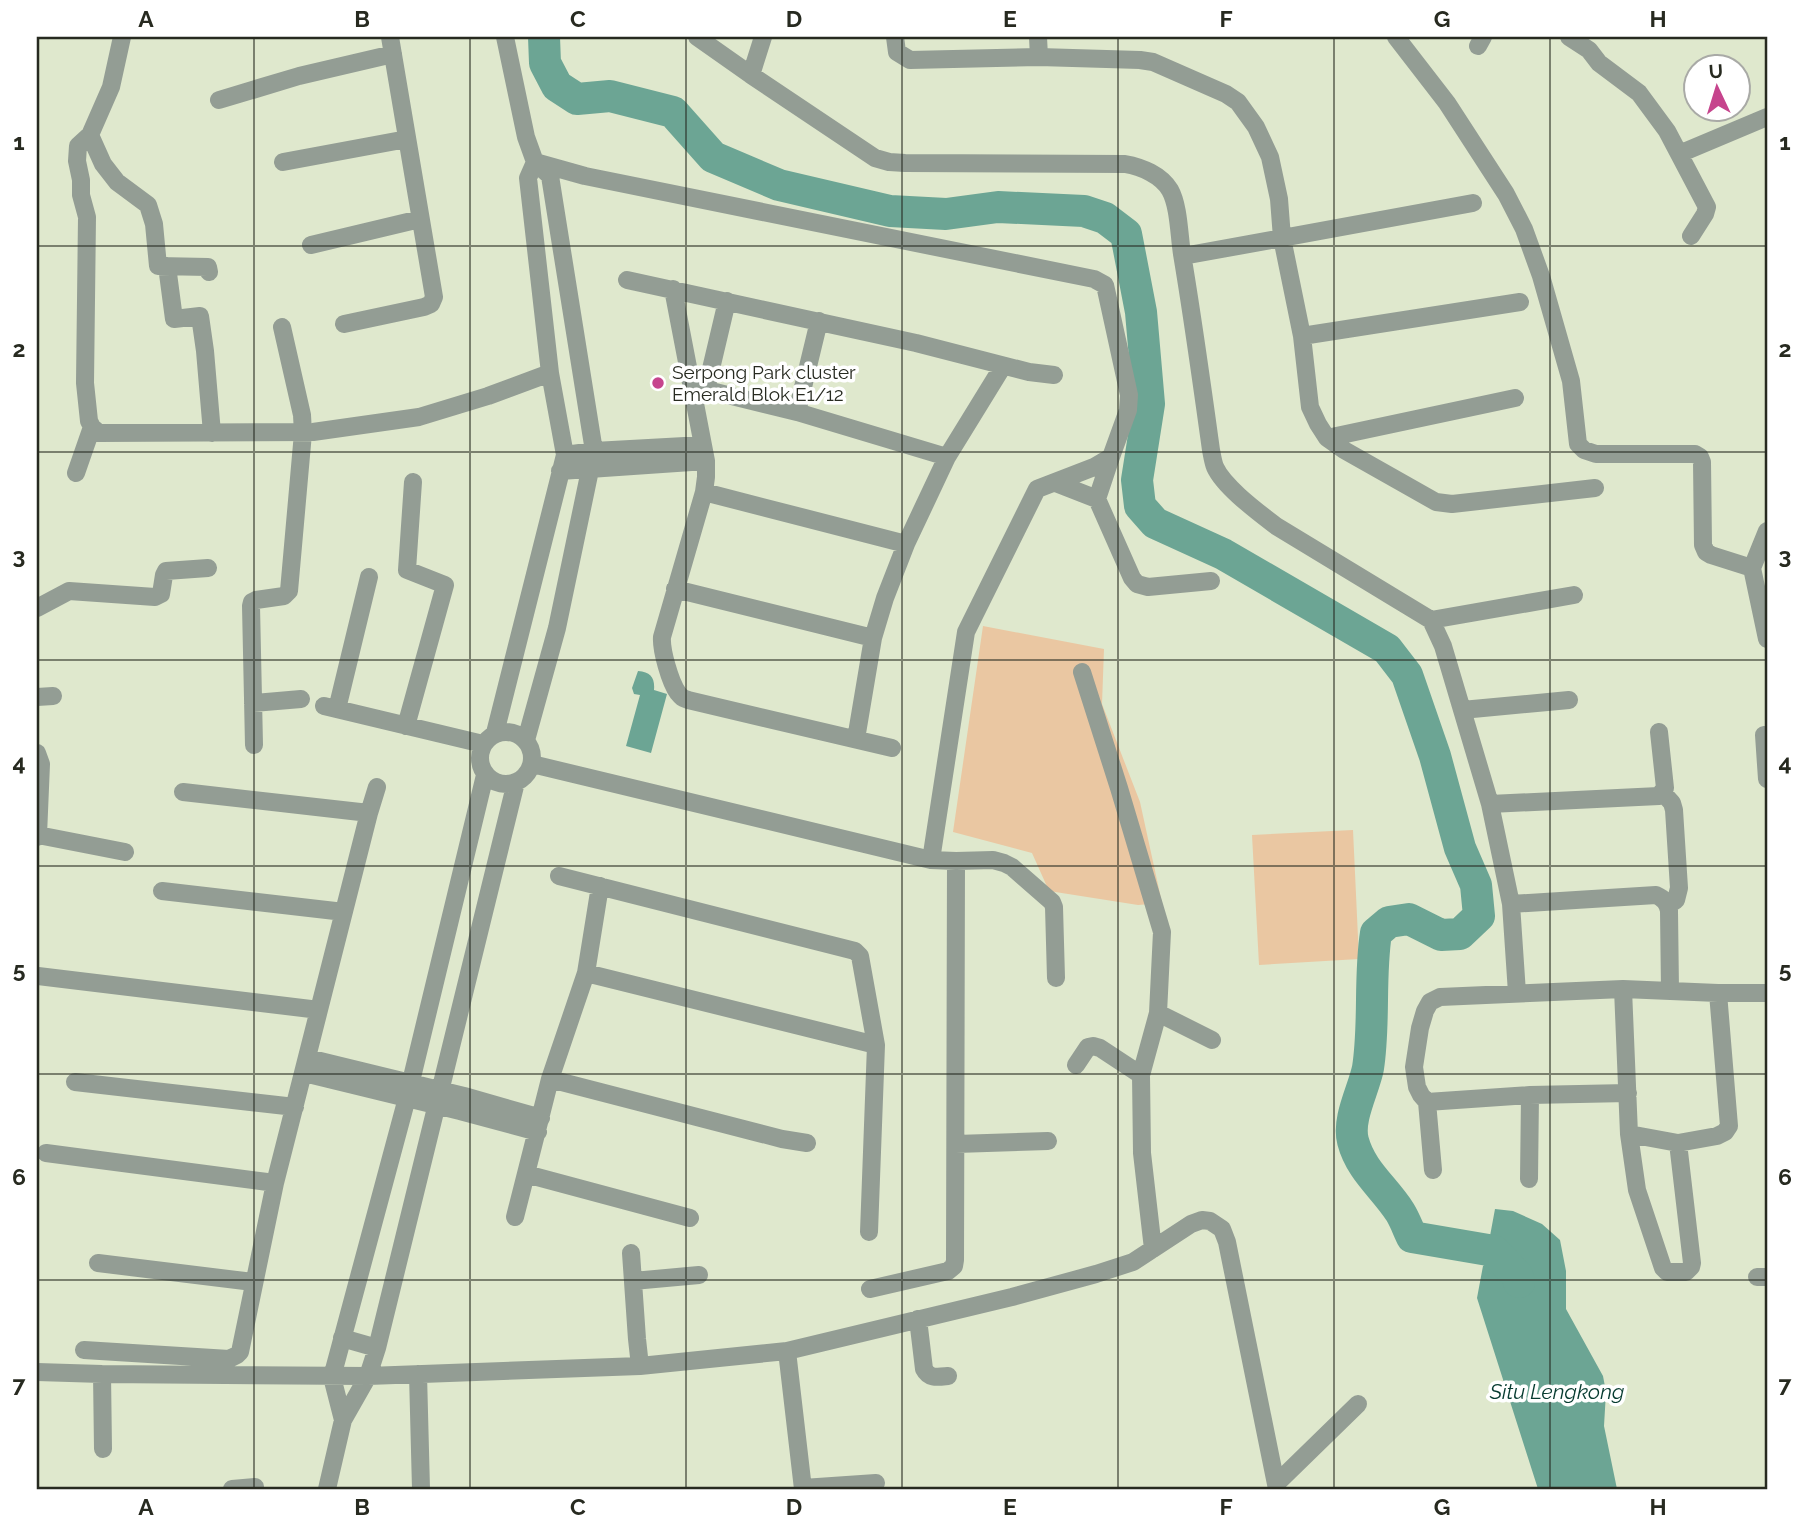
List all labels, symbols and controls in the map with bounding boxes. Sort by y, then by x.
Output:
text: A [138,5,154,32]
text: B [354,5,370,32]
text: C [570,5,586,32]
text: D [786,5,802,32]
text: E [1003,5,1017,32]
text: F [1219,5,1233,32]
text: G [1434,5,1450,32]
text: H [1649,5,1667,32]
north arrow [1682,52,1752,122]
text: U [1708,60,1724,83]
text: 1 [13,128,25,155]
text: 1 [1779,128,1791,155]
text: 2 [13,335,25,362]
text: 2 [1779,335,1791,362]
place label: Serpong Park cluster Emerald Blok E1/12 [672,361,856,405]
marker: Serpong Park cluster Emerald Blok E1/12 [650,375,666,391]
text: 3 [13,542,25,569]
text: 3 [1779,542,1791,569]
text: 4 [12,749,26,776]
text: 4 [1778,749,1792,776]
text: 5 [13,956,26,983]
text: 5 [1779,956,1792,983]
text: 6 [12,1163,26,1190]
text: 6 [1778,1163,1792,1190]
text: 7 [13,1370,26,1397]
text: 7 [1779,1370,1792,1397]
water label: Situ Lengkong [1489,1379,1624,1404]
text: A [138,1493,154,1520]
text: B [354,1493,370,1520]
text: C [570,1493,586,1520]
text: D [786,1493,802,1520]
text: E [1003,1493,1017,1520]
text: F [1219,1493,1233,1520]
text: G [1434,1493,1450,1520]
text: H [1649,1493,1667,1520]

